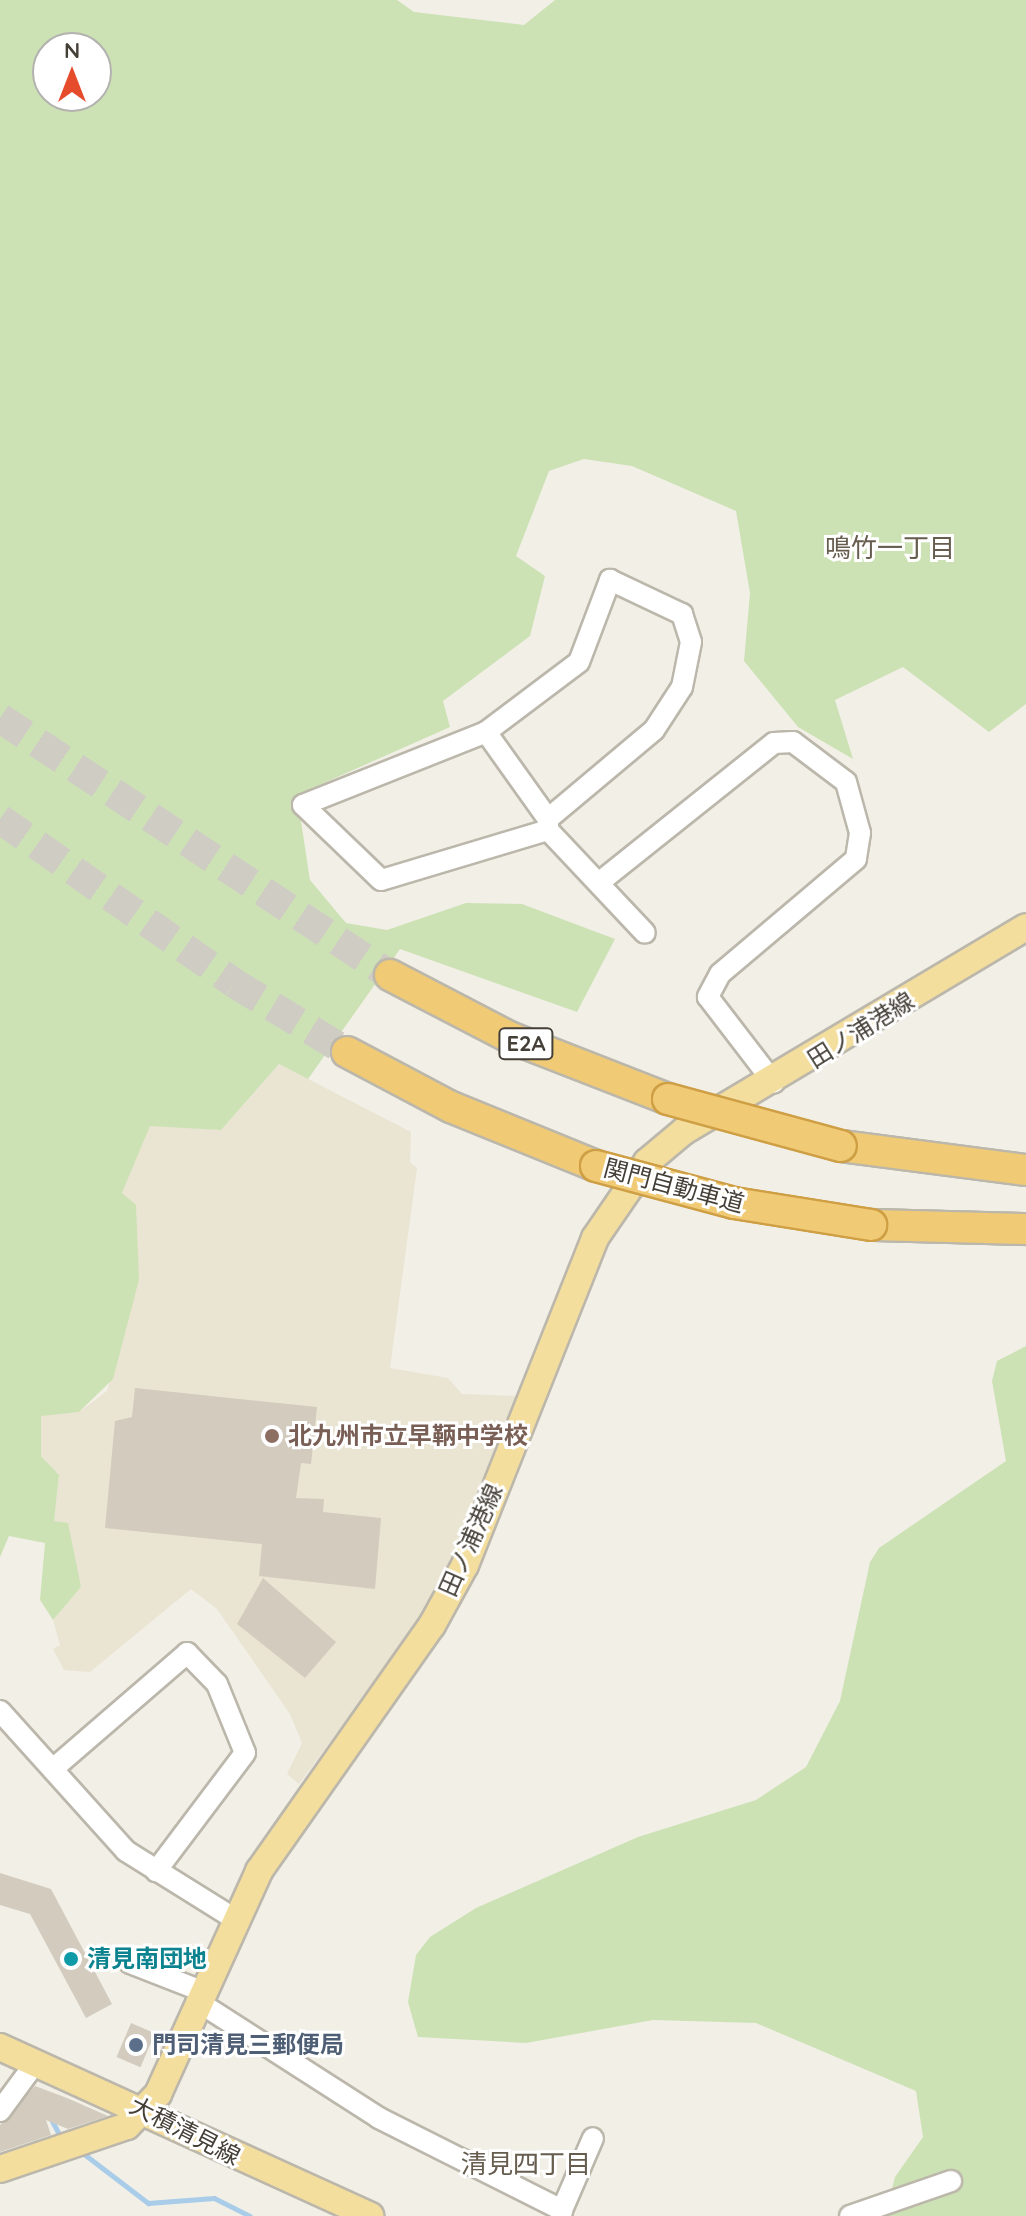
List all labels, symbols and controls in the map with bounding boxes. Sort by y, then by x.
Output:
north arrow [32,32,112,112]
text: N [64,36,80,64]
district label: 鳴竹一丁目 [825,532,955,564]
street label: 田ノ浦港線 [802,986,920,1074]
road number: E2A [498,1026,554,1062]
street label: 関門自動車道 [601,1153,747,1219]
place label: 北九州市立早鞆中学校 [288,1422,528,1450]
marker: 北九州市立早鞆中学校 [263,1427,281,1445]
street label: 田ノ浦港線 [433,1479,509,1601]
place label: 清見南団地 [87,1945,207,1973]
marker: 清見南団地 [62,1950,80,1968]
place label: 門司清見三郵便局 [152,2031,344,2059]
marker: 門司清見三郵便局 [127,2036,145,2054]
street label: 大積清見線 [125,2091,245,2171]
district label: 清見四丁目 [461,2148,591,2180]

